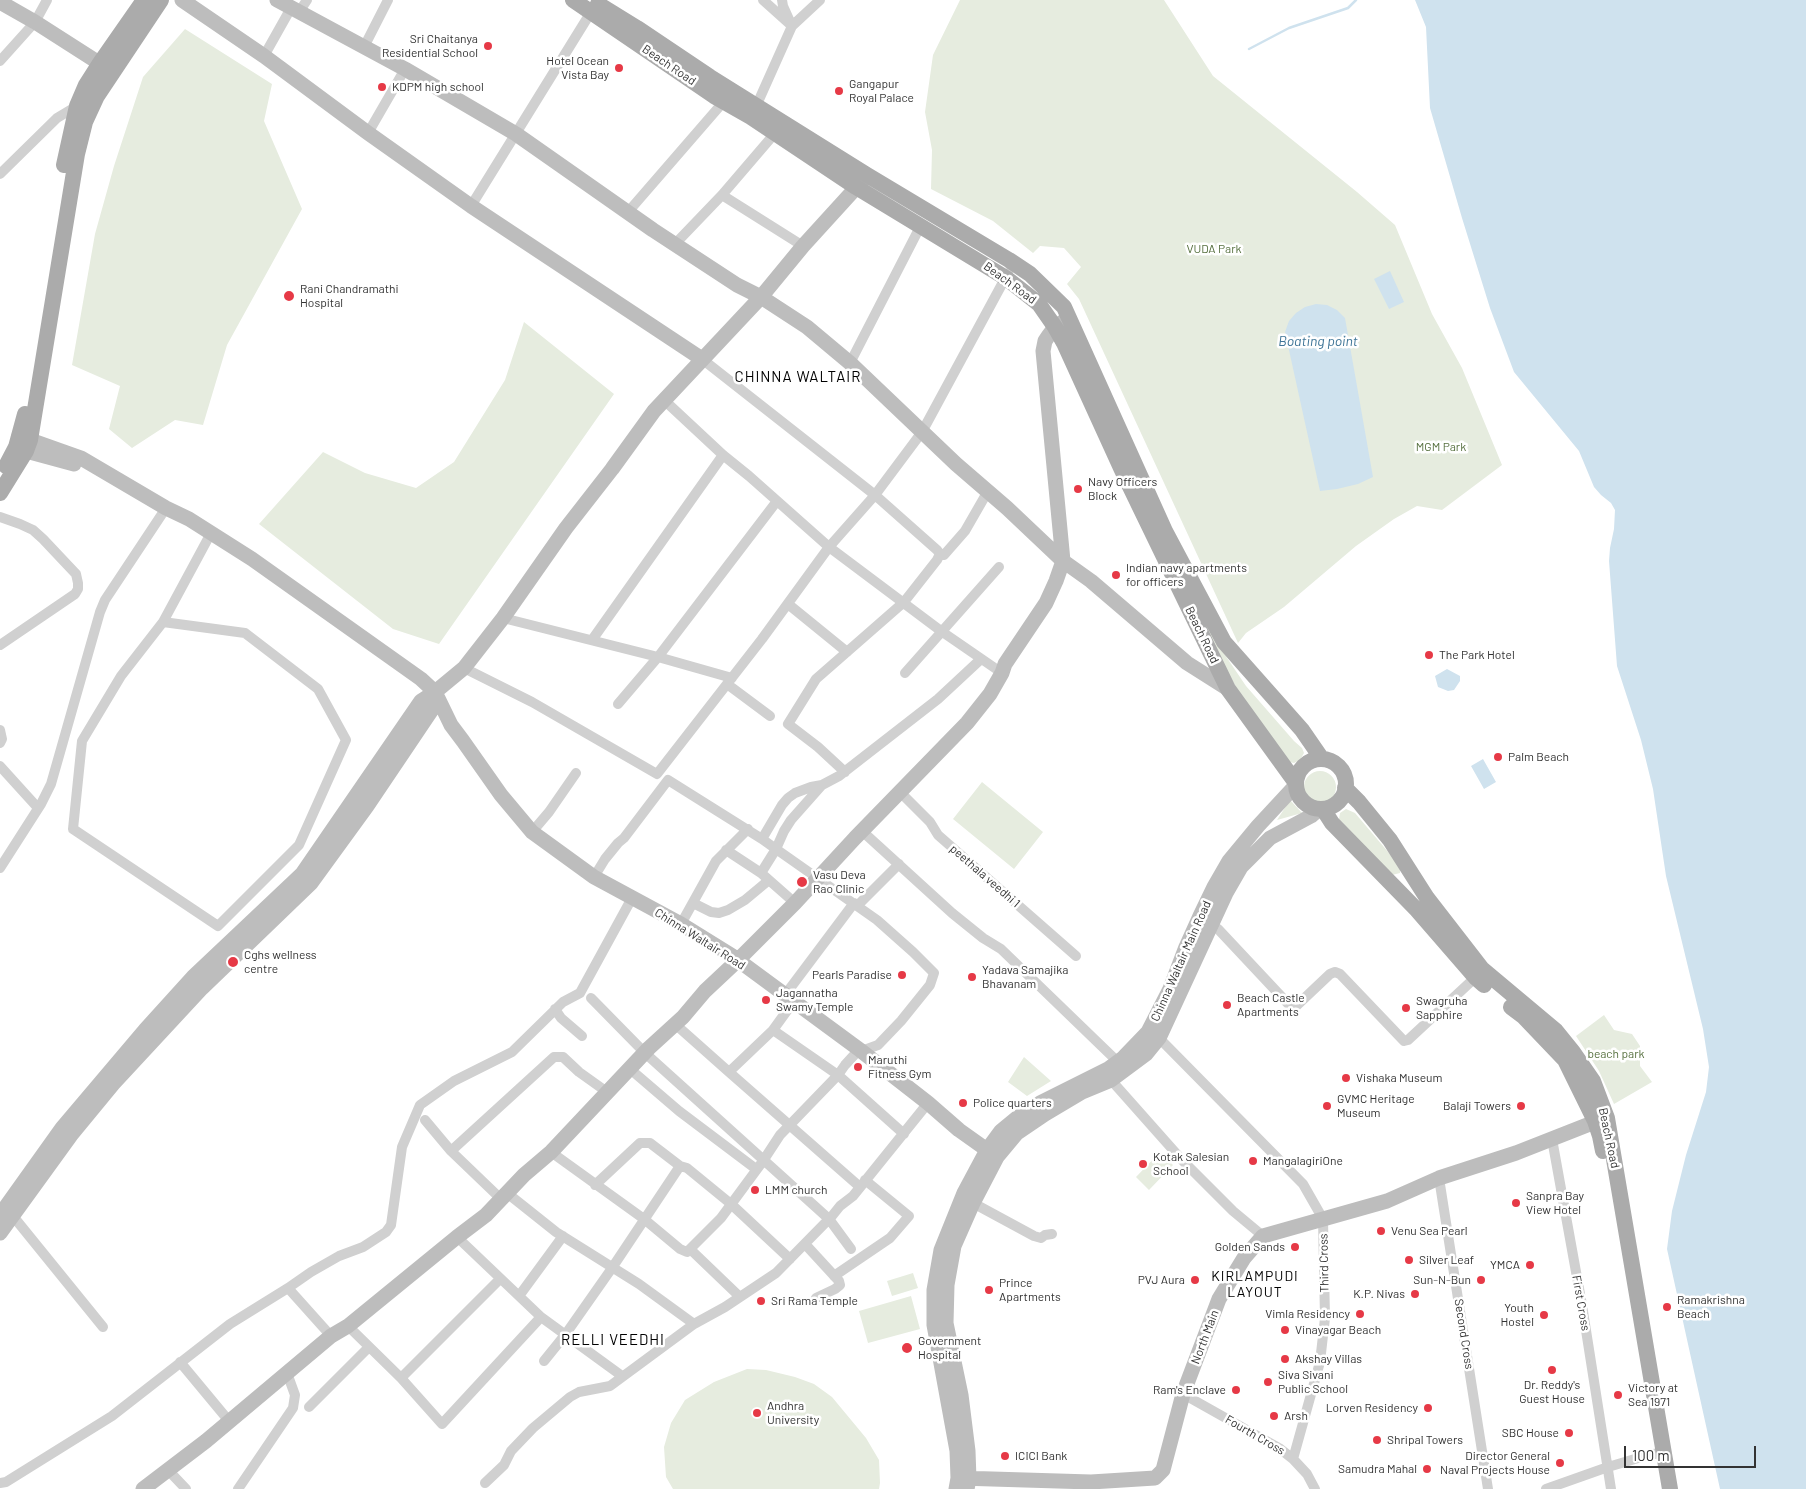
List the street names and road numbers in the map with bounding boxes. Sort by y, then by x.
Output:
street label: Beach Road [639,42,699,88]
street label: Beach Road [981,259,1039,307]
street label: Beach Road [1182,604,1222,666]
street label: peethala veedhi 1 [947,842,1023,910]
street label: Chinna Waltair Main Road [1148,898,1214,1024]
street label: Chinna Waltair Road [652,905,748,973]
street label: Beach Road [1596,1106,1622,1170]
street label: Third Cross [1316,1233,1332,1293]
street label: First Cross [1569,1274,1593,1332]
street label: Second Cross [1451,1298,1477,1370]
street label: North Main [1188,1308,1222,1366]
street label: Fourth Cross [1223,1412,1287,1458]

